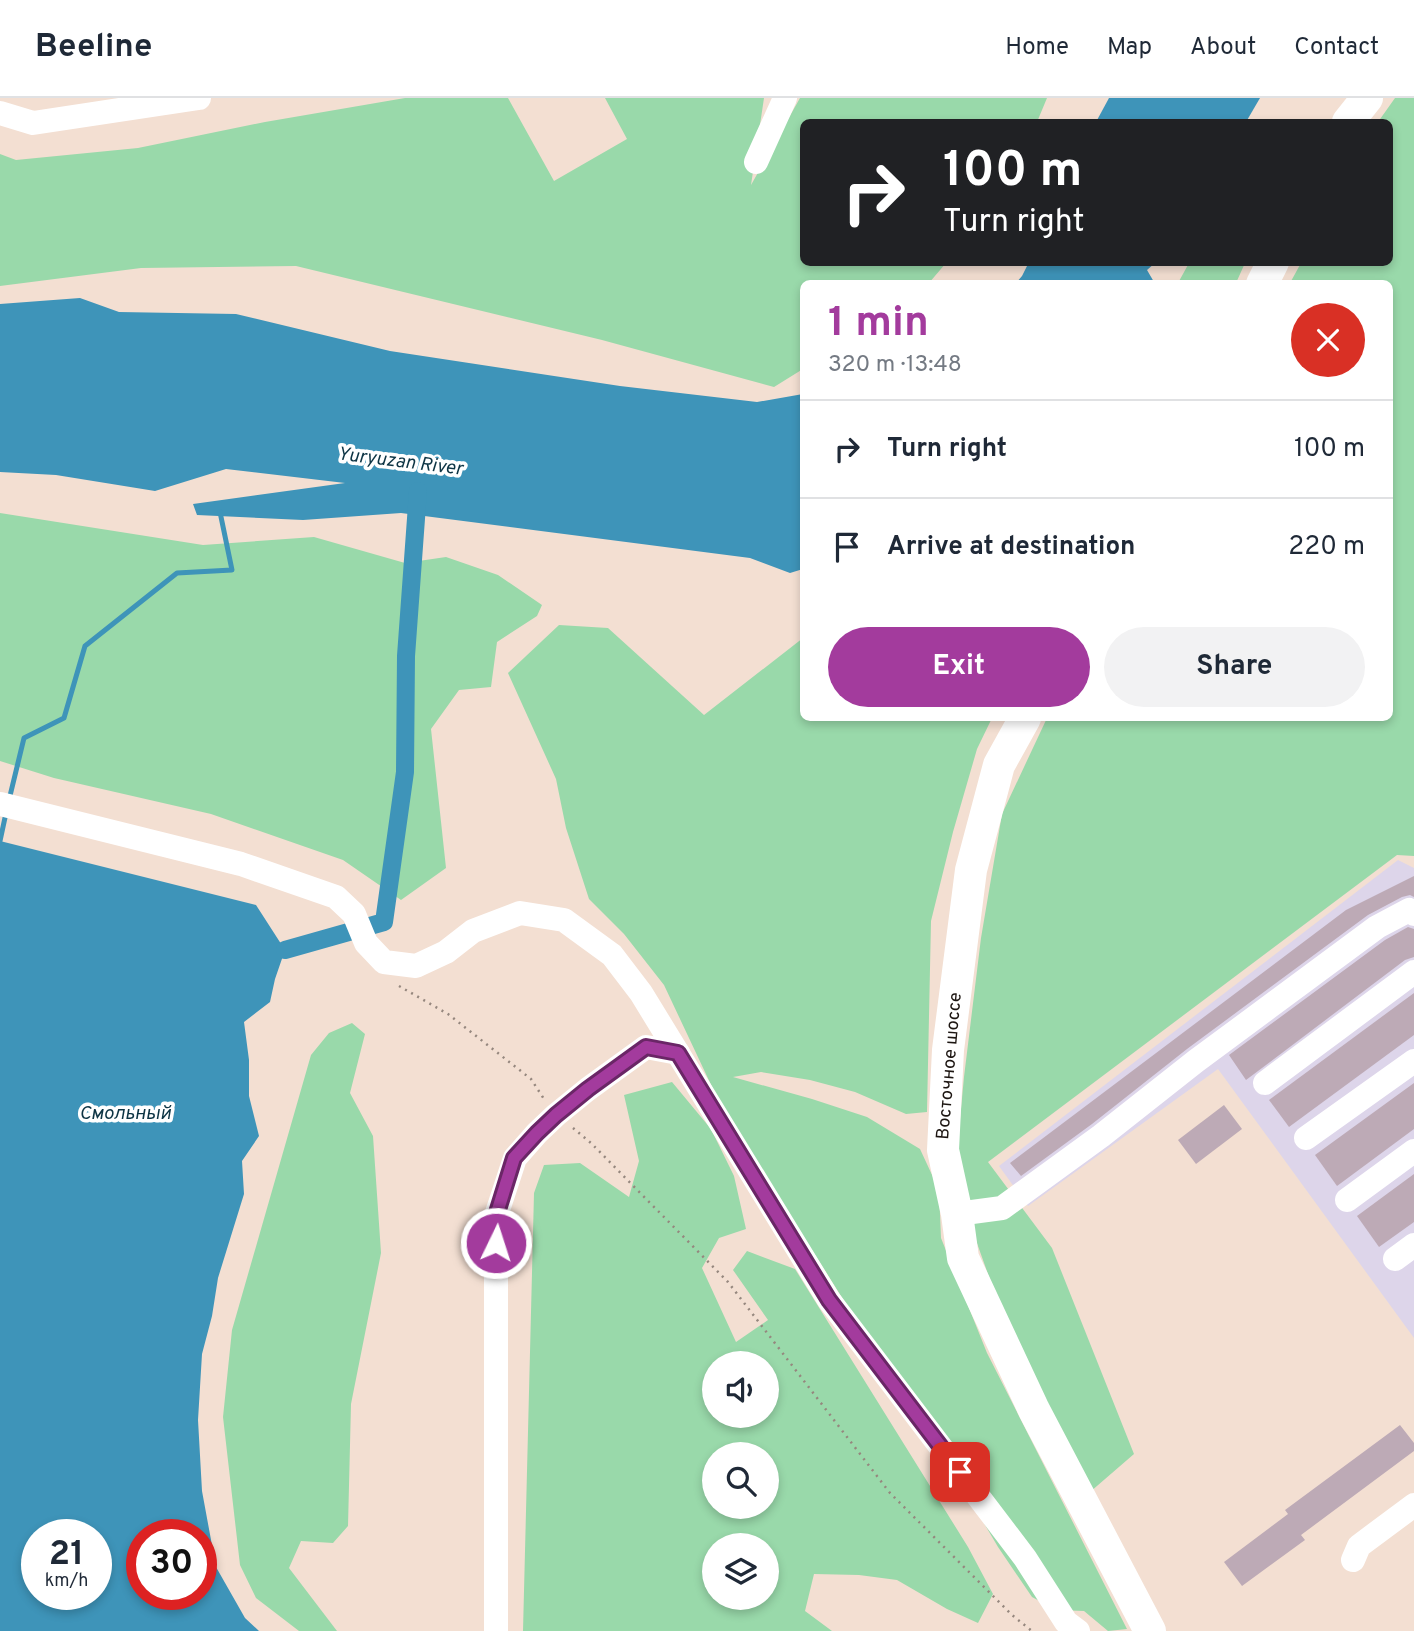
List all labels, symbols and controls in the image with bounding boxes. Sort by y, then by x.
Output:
text: Beeline [35,27,152,69]
text: Home [1005,33,1069,63]
text: Map [1107,33,1152,63]
text: About [1190,33,1256,63]
text: Contact [1294,33,1379,63]
text: 100 m [943,142,1082,204]
icon: right [828,147,919,238]
text: Turn right [943,203,1085,243]
text: 1 min [828,298,929,351]
button: close [1291,303,1365,377]
text: 320 m · 13:48 [828,351,962,380]
icon: right [828,430,866,468]
text: Turn right [887,433,1007,466]
text: 100 m [1294,433,1365,466]
water label: Yuryuzan River [336,442,466,482]
icon: arrive [828,528,866,566]
text: Arrive at destination [887,531,1135,564]
text: 220 m [1288,531,1365,564]
button: Exit [828,627,1090,707]
button: Share [1104,627,1365,707]
street label: Восточное шоссе [932,991,968,1141]
water label: Смольный [79,1102,172,1126]
position arrow [459,1206,533,1280]
map controls [702,1351,779,1610]
button: sound [702,1351,779,1428]
button: search [702,1442,779,1519]
pin [930,1442,990,1502]
icon: arrive [941,1453,979,1491]
speed limit sign: 30 [126,1519,217,1610]
text: 21 [49,1533,84,1577]
button: layers [702,1533,779,1610]
text: km/h [45,1570,88,1593]

